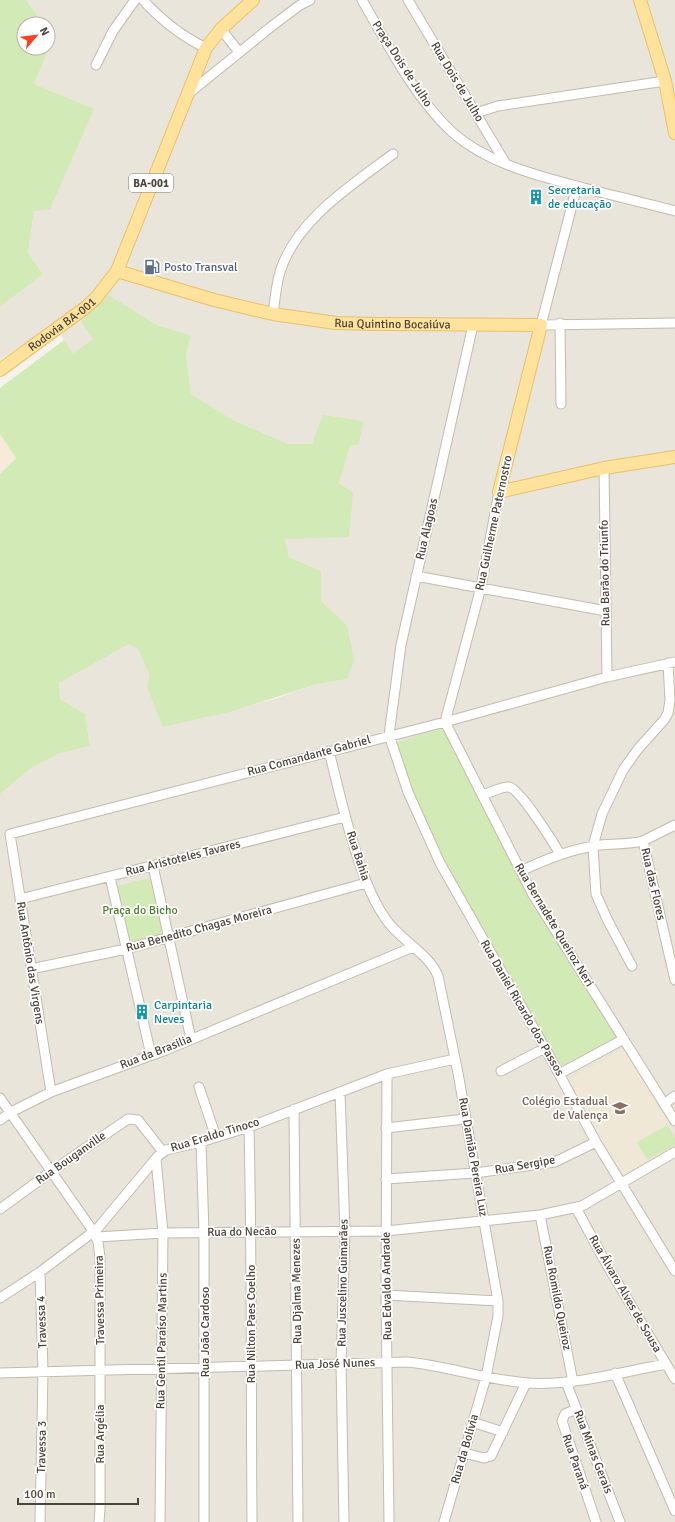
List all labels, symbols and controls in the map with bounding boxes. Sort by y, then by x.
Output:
north arrow [16,16,56,56]
street label: Praça Dois de Julho [369,18,435,110]
text: N [37,25,52,38]
street label: Rua Dois de Julho [427,39,487,125]
road number: BA-001 [129,174,173,192]
place label: Secretaria de educação [548,183,612,212]
building icon: Secretaria de educação [527,188,545,206]
fuel station icon: Posto Transval [143,258,161,276]
place label: Posto Transval [164,260,238,275]
street label: Rodovia BA-001 [25,294,99,355]
street label: Rua Quintino Bocaiúva [334,315,451,332]
street label: Rua Guilherme Paternostro [472,454,516,592]
street label: Rua Alagoas [413,497,441,561]
street label: Rua Barão do Triunfo [597,520,613,626]
street label: Rua Comandante Gabriel [246,732,373,780]
street label: Rua Bahia [343,829,373,883]
street label: Rua Aristoteles Tavares [124,836,242,880]
street label: Rua das Flores [637,846,669,922]
street label: Rua Bernadete Queiroz Neri [511,860,597,990]
street label: Rua Antônio das Virgens [13,901,47,1025]
street label: Rua Benedito Chagas Moreira [124,902,274,956]
park label: Praça do Bicho [102,903,178,918]
street label: Rua Daniel Ricardo dos Passos [477,937,567,1079]
place label: Carpintaria Neves [154,998,212,1027]
building icon: Carpintaria Neves [133,1003,151,1021]
street label: Rua da Brasilia [118,1031,194,1073]
place label: Colégio Estadual de Valença [522,1094,608,1123]
street label: Rua Damião Pereira Luz [455,1096,491,1218]
school or university icon: Colégio Estadual de Valença [611,1099,629,1117]
street label: Rua Eraldo Tinoco [169,1114,261,1156]
street label: Rua Bouganville [33,1128,109,1188]
street label: Rua Sergipe [494,1152,556,1178]
street label: Rua Juscelino Guimarães [334,1219,352,1347]
street label: Rua do Necão [207,1224,277,1240]
street label: Rua Edvaldo Andrade [379,1232,395,1340]
street label: Rua Álvaro Alves de Sousa [585,1233,665,1355]
street label: Rua Djalma Menezes [289,1238,305,1344]
street label: Rua Romildo Queiroz [540,1244,574,1352]
street label: Travessa Primeira [92,1255,108,1345]
street label: Rua Nilton Paes Coelho [244,1265,259,1383]
street label: Rua Gentil Paraíso Martins [153,1273,171,1409]
street label: Rua João Cardoso [198,1287,213,1377]
street label: Travessa 4 [34,1295,50,1349]
street label: Rua José Nunes [295,1355,375,1373]
street label: Rua Argélia [93,1404,108,1464]
street label: Rua Minas Gerais [570,1408,616,1496]
street label: Rua da Bolívia [448,1412,482,1486]
street label: Travessa 3 [34,1421,50,1473]
street label: Rua Paraná [558,1432,592,1492]
scale bar [18,1480,138,1506]
text: 100 m [24,1487,56,1502]

